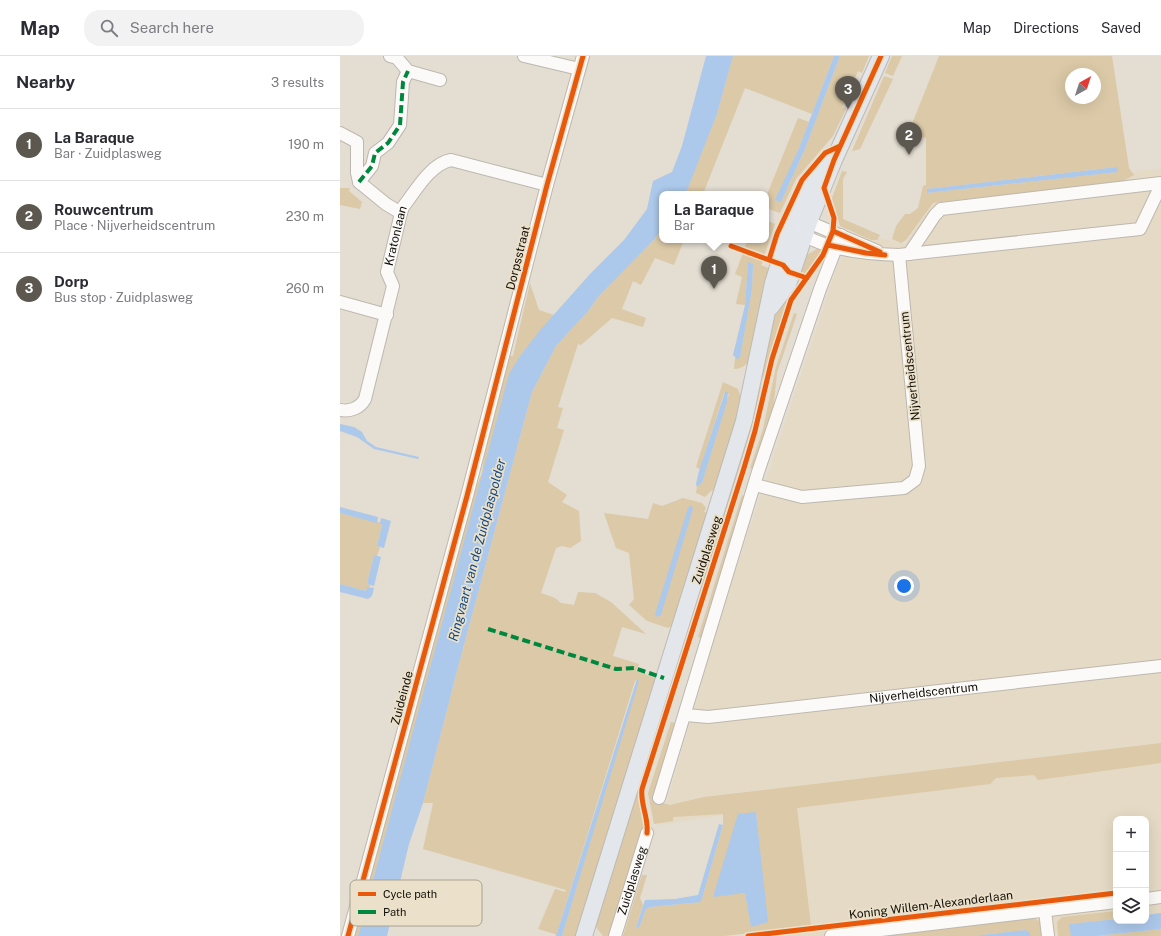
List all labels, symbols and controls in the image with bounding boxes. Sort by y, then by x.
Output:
search box [84,10,364,46]
text: Map [20,17,60,39]
icon: search [98,17,120,39]
text: Search here [130,19,214,36]
text: Map [963,20,991,36]
text: Directions [1013,20,1079,36]
text: Saved [1101,20,1141,36]
north arrow [1065,68,1101,104]
text: Nearby [16,72,75,92]
text: 3 results [271,75,324,90]
pin: 3 [835,76,861,109]
pin: 2 [896,122,922,155]
text: La Baraque [54,129,134,146]
text: 1 [26,137,32,152]
text: 190 m [288,137,324,152]
text: Bar · Zuidplasweg [54,146,162,161]
popup [659,191,769,243]
text: Rouwcentrum [54,201,154,218]
text: La Baraque [674,201,754,218]
street label: Kratonlaan [382,204,410,267]
text: 2 [25,209,33,224]
text: 230 m [286,209,324,224]
text: Place · Nijverheidscentrum [54,218,215,233]
text: Bar [674,218,695,233]
street label: Dorpsstraat [503,224,533,292]
pin: 1 [701,256,727,289]
text: Dorp [54,273,89,290]
text: 3 [25,281,33,296]
text: 260 m [286,281,324,296]
text: Bus stop · Zuidplasweg [54,290,193,305]
street label: Nijverheidscentrum [897,311,923,421]
water label: Ringvaart van de Zuidplaspolder [445,457,509,643]
street label: Zuidplasweg [689,514,725,586]
your location [894,576,914,596]
street label: Zuideinde [388,669,416,727]
street label: Nijverheidscentrum [868,680,979,706]
map controls [1113,816,1149,924]
button: + [1113,816,1149,852]
street label: Zuidplasweg [615,844,650,917]
button: − [1113,852,1149,888]
legend [350,880,482,926]
text: Cycle path [383,888,437,900]
street label: Koning Willem-Alexanderlaan [848,888,1014,922]
button: layers [1113,888,1149,924]
text: Path [383,906,406,918]

